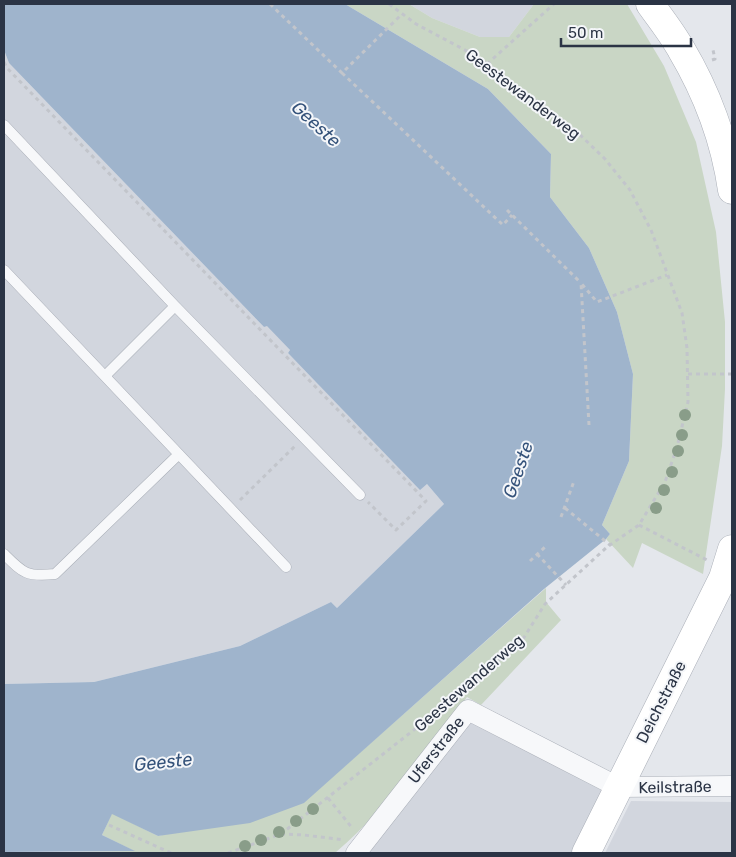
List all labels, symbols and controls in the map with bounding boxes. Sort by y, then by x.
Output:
scale bar [561,15,691,47]
text: 50 m [568,24,603,42]
street label: Geestewanderweg [462,45,584,143]
water label: Geeste [287,96,345,152]
water label: Geeste [498,439,538,501]
street label: Geestewanderweg [410,630,528,736]
street label: Deichstraße [632,658,690,746]
street label: Uferstraße [404,713,468,787]
water label: Geeste [133,748,193,776]
street label: Keilstraße [638,777,712,797]

